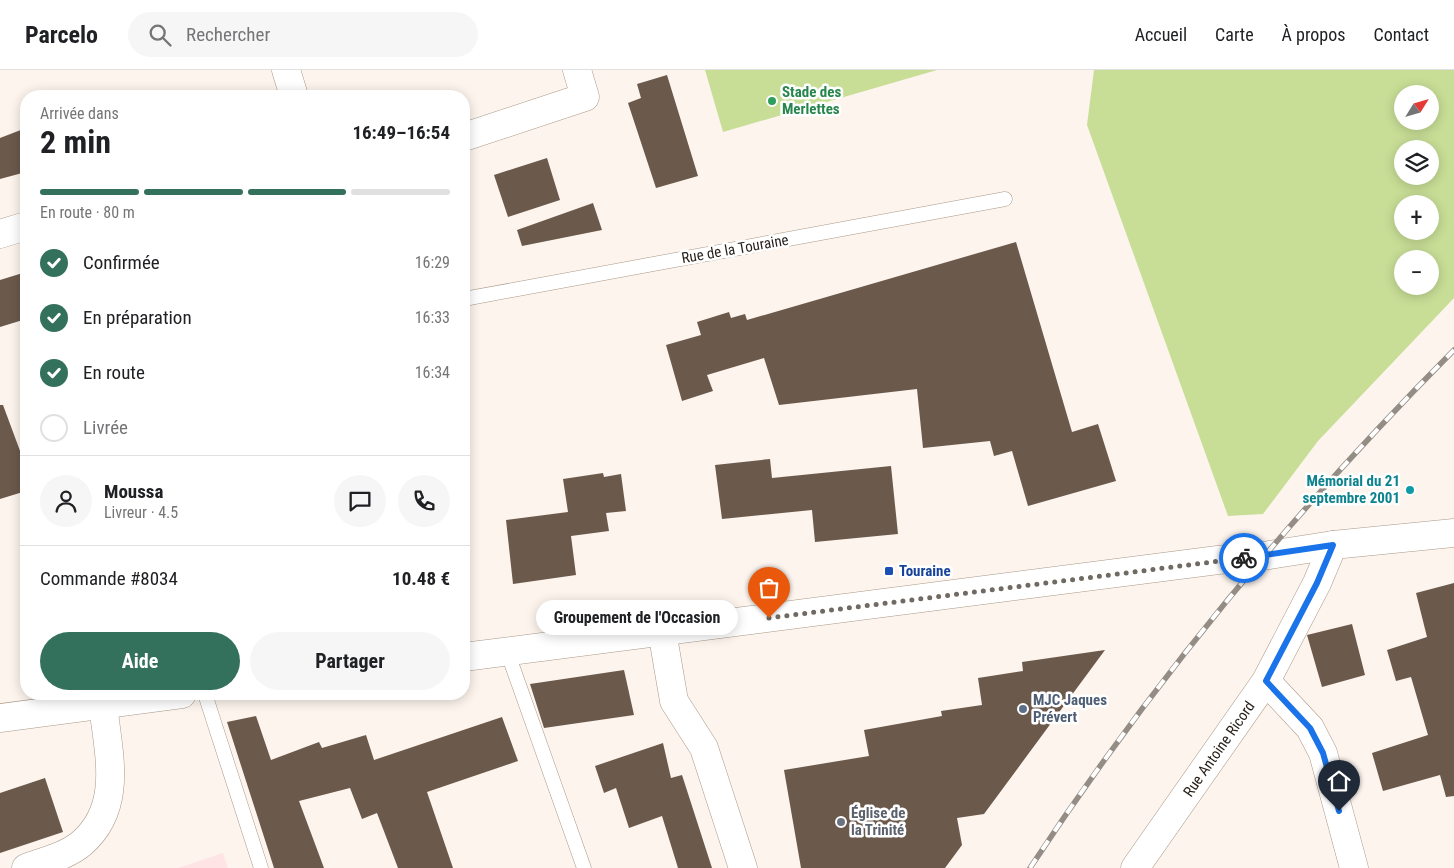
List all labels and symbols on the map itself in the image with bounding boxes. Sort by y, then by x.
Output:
place label: Stade des Merlettes [782,83,841,118]
north arrow [1394,85,1439,130]
marker: Stade des Merlettes [766,95,778,107]
street label: Rue de la Touraine [680,231,790,267]
place label: Mémorial du 21 septembre 2001 [1302,472,1400,507]
marker: Mémorial du 21 septembre 2001 [1404,484,1416,496]
courier [1219,533,1269,583]
place label: Touraine [899,562,951,580]
marker: Touraine [883,565,895,577]
pin [748,567,790,618]
callout: Groupement de l'Occasion [536,600,739,636]
place label: MJC Jaques Prévert [1033,691,1107,726]
street label: Rue Antoine Ricord [1179,698,1259,800]
marker: MJC Jaques Prévert [1017,703,1029,715]
pin [1318,760,1360,811]
place label: Église de la Trinité [851,804,905,839]
marker: Église de la Trinité [835,816,847,828]

